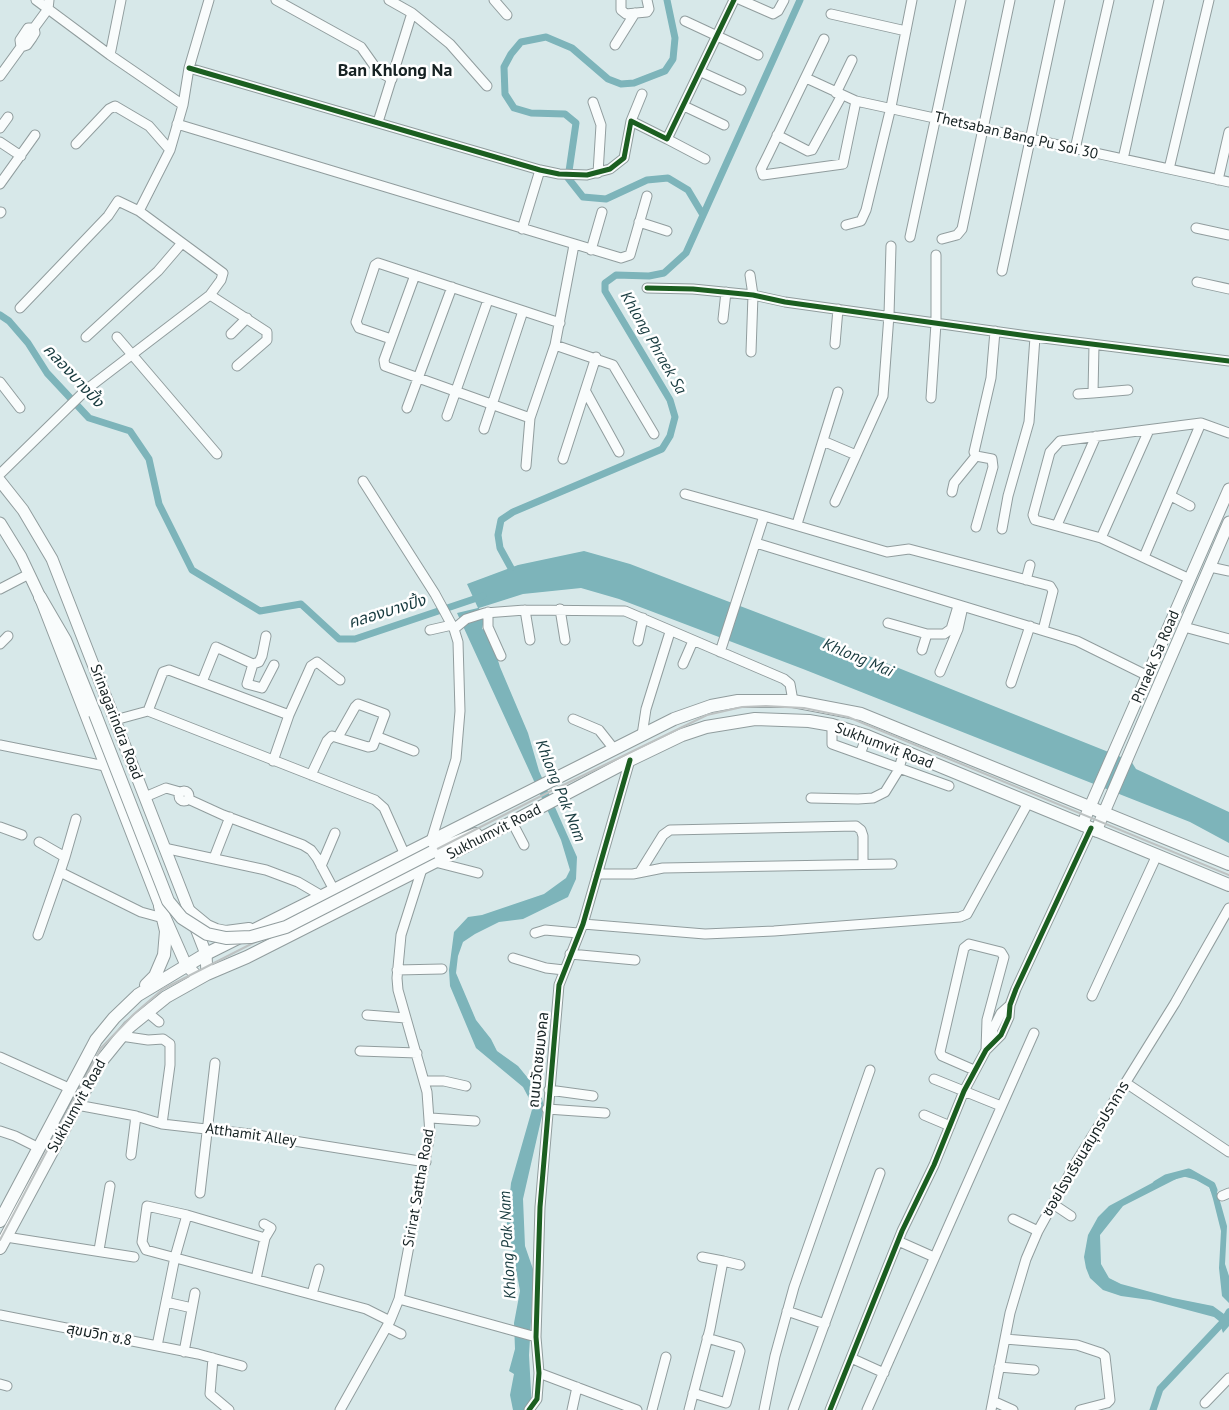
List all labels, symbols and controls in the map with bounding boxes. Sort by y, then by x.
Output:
district label: Ban Khlong Na [338,60,452,82]
street label: Thetsaban Bang Pu Soi 30 [932,108,1100,164]
water label: Khlong Phraek Sa [616,288,690,398]
water label: คลองบางปิ้ง [39,340,107,412]
water label: คลองบางปิ้ง [346,591,428,633]
street label: Phraek Sa Road [1128,608,1184,706]
water label: Khlong Mai [820,635,896,681]
street label: Srinagarindra Road [86,662,146,782]
street label: Sukhumvit Road [832,719,936,773]
water label: Khlong Pak Nam [531,737,589,845]
street label: Sukhumvit Road [444,800,544,864]
street label: ถนนวัดชยมงคล [525,1011,553,1109]
street label: Sukhumvit Road [44,1056,110,1156]
street label: ซอยโรงเรียนสมุทรปราการ [1038,1078,1134,1220]
street label: Atthamit Alley [204,1120,298,1150]
street label: Sirirat Sattha Road [400,1127,438,1249]
water label: Khlong Pak Nam [496,1190,520,1300]
street label: สุขมวิท ซ.8 [65,1320,133,1350]

